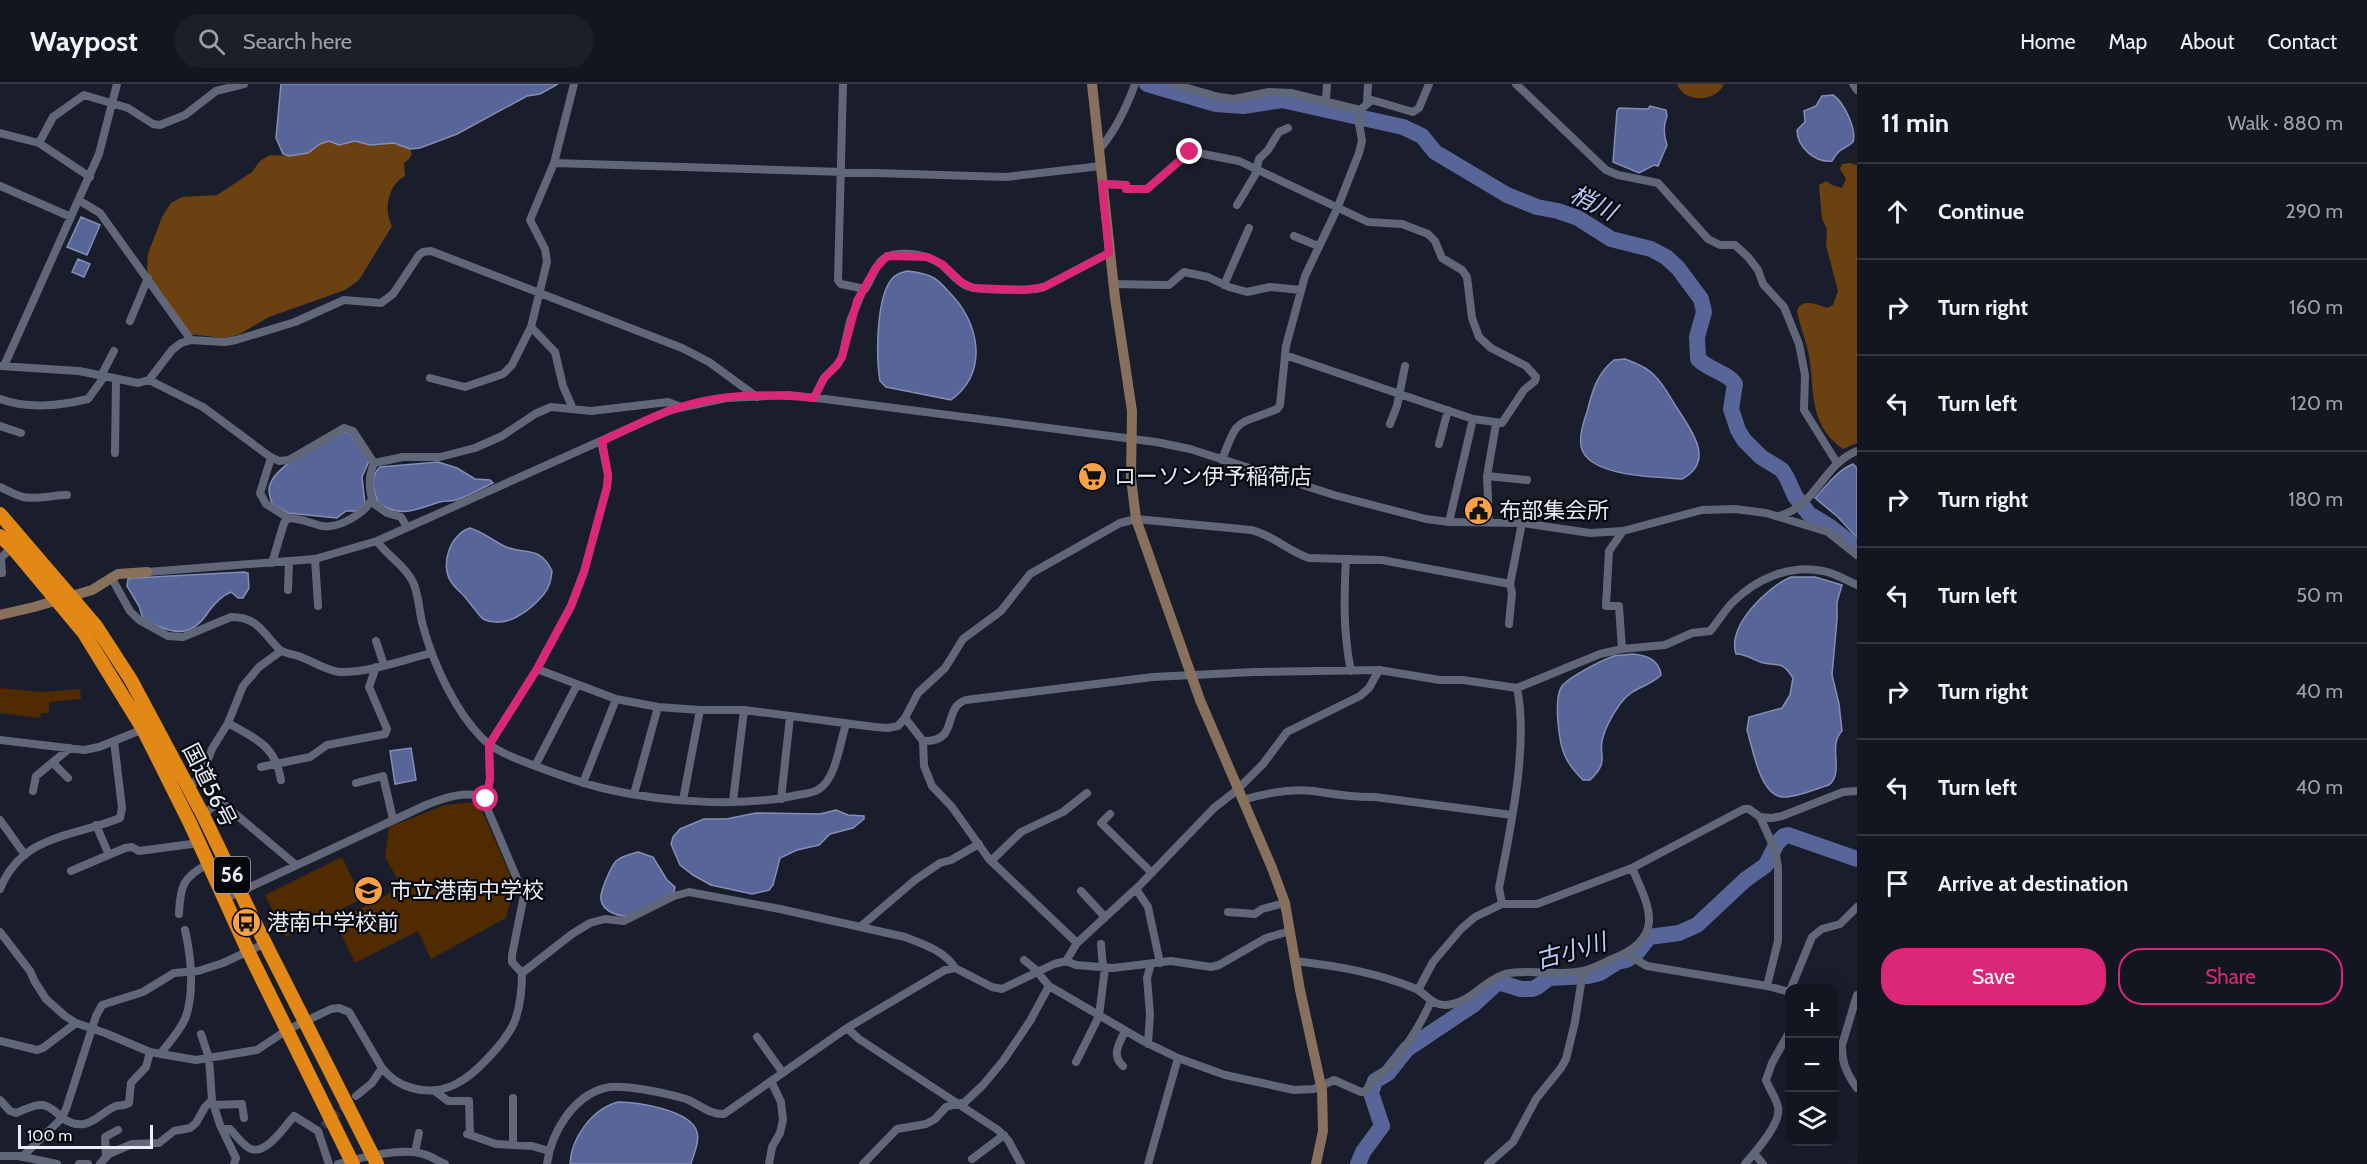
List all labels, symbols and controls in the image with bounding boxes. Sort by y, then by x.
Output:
search box [174,14,594,68]
text: Waypost [30,24,138,58]
icon: search [195,25,228,58]
text: Search here [243,28,352,55]
text: Home [2020,29,2076,54]
text: Map [2109,29,2147,54]
text: About [2180,29,2234,54]
text: Contact [2267,29,2337,54]
text: 11 min [1881,107,1949,139]
text: Walk · 880 m [2228,111,2343,135]
route end [1176,138,1202,164]
water label: 梢川 [1565,179,1624,227]
icon: ahead [1881,195,1914,228]
text: Continue [1938,198,2024,225]
text: 290 m [2285,199,2343,223]
icon: right [1881,291,1914,324]
text: Turn right [1938,294,2028,321]
text: 160 m [2289,295,2343,319]
icon: left [1881,387,1914,420]
text: Turn left [1938,390,2017,417]
text: 120 m [2290,391,2343,415]
supermarket icon: ローソン伊予稲荷店 [1077,460,1109,492]
place label: ローソン伊予稲荷店 [1114,463,1312,490]
icon: right [1881,483,1914,516]
text: Turn right [1938,486,2028,513]
text: 180 m [2288,487,2343,511]
public building icon: 布部集会所 [1462,494,1494,526]
place label: 布部集会所 [1499,497,1609,524]
icon: left [1881,579,1914,612]
text: Turn left [1938,582,2017,609]
text: 50 m [2296,583,2343,607]
icon: right [1881,675,1914,708]
text: Turn right [1938,678,2028,705]
text: 40 m [2295,679,2343,703]
street label: 国道56号 [177,739,242,832]
icon: left [1881,771,1914,804]
text: Turn left [1938,774,2017,801]
text: 40 m [2295,775,2343,799]
route start [472,785,498,811]
road number: 56 [214,857,250,893]
icon: arrive [1881,867,1914,900]
text: Arrive at destination [1938,870,2128,897]
school or university icon: 市立港南中学校 [353,874,385,906]
place label: 市立港南中学校 [390,877,544,904]
bus stop icon: 港南中学校前 [230,906,262,938]
place label: 港南中学校前 [267,909,399,936]
water label: 古小川 [1532,926,1612,974]
button: Save [1881,948,2106,1005]
button: Share [2118,948,2343,1005]
map controls [1785,984,1839,1146]
button: + [1785,984,1839,1038]
button: − [1785,1038,1839,1092]
button: layers [1785,1092,1839,1146]
scale bar [18,1122,153,1150]
text: 100 m [27,1126,72,1145]

